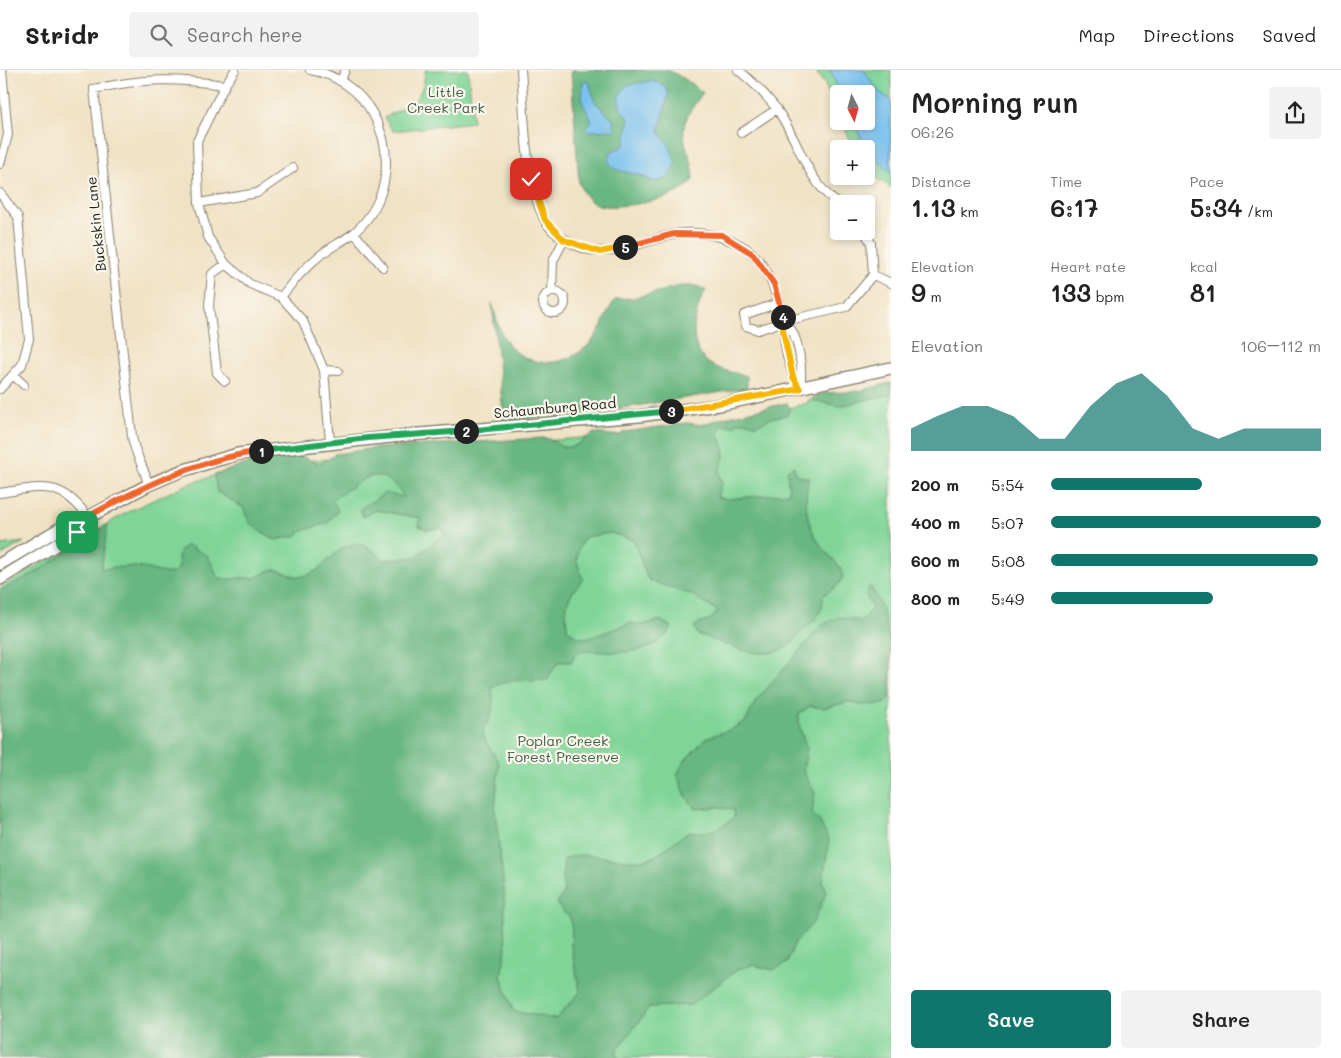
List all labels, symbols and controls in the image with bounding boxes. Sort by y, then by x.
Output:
search box [129,12,479,57]
text: Stridr [25,19,99,50]
icon: search [147,21,175,49]
text: Search here [187,22,303,47]
text: Map [1078,23,1115,47]
text: Directions [1143,23,1235,47]
text: Saved [1263,23,1316,47]
park label: Little Creek Park [407,82,485,117]
text: Morning run [911,84,1078,120]
north arrow [830,85,875,130]
map controls [830,85,875,240]
button: share [1269,87,1321,139]
text: 06:26 [911,121,954,142]
button: + [830,140,875,185]
pin [510,158,552,200]
icon: check [517,165,545,193]
text: Distance [911,172,971,191]
text: Time [1050,172,1082,191]
text: Pace [1190,172,1224,191]
street label: Buckskin Lane [81,176,110,272]
text: 1.13 [911,191,956,223]
text: 6:17 [1050,191,1098,223]
text: 5:34 [1190,191,1242,223]
button: − [830,195,875,240]
text: km [956,202,979,221]
text: /km [1242,202,1273,221]
pin: 5 [612,234,638,260]
text: 5 [621,238,630,257]
text: Elevation [911,257,974,276]
text: Heart rate [1050,257,1126,276]
text: kcal [1190,257,1218,276]
text: 9 [911,276,926,308]
text: 133 [1050,276,1091,308]
text: 81 [1190,276,1216,308]
text: m [926,287,942,306]
text: bpm [1091,287,1124,306]
pin: 4 [770,304,796,330]
text: 4 [779,308,788,327]
text: Elevation [911,335,983,356]
text: 106–112 m [1240,335,1321,356]
street label: Schaumburg Road [493,393,617,422]
pin: 3 [658,398,684,424]
text: 3 [667,402,676,421]
pin: 2 [454,418,478,444]
text: 2 [463,422,470,441]
pin: 1 [248,438,274,464]
text: 1 [258,442,265,461]
text: 200 m [911,474,959,495]
text: 5:54 [991,474,1024,495]
pin [56,511,98,553]
text: 400 m [911,512,960,533]
text: 5:07 [991,512,1024,533]
icon: arrive [63,518,91,546]
text: 600 m [911,550,960,571]
text: 5:08 [991,550,1025,571]
text: 800 m [911,588,960,609]
text: 5:49 [991,588,1024,609]
park label: Poplar Creek Forest Preserve [507,731,619,766]
button: Save [911,990,1111,1048]
button: Share [1121,990,1321,1048]

